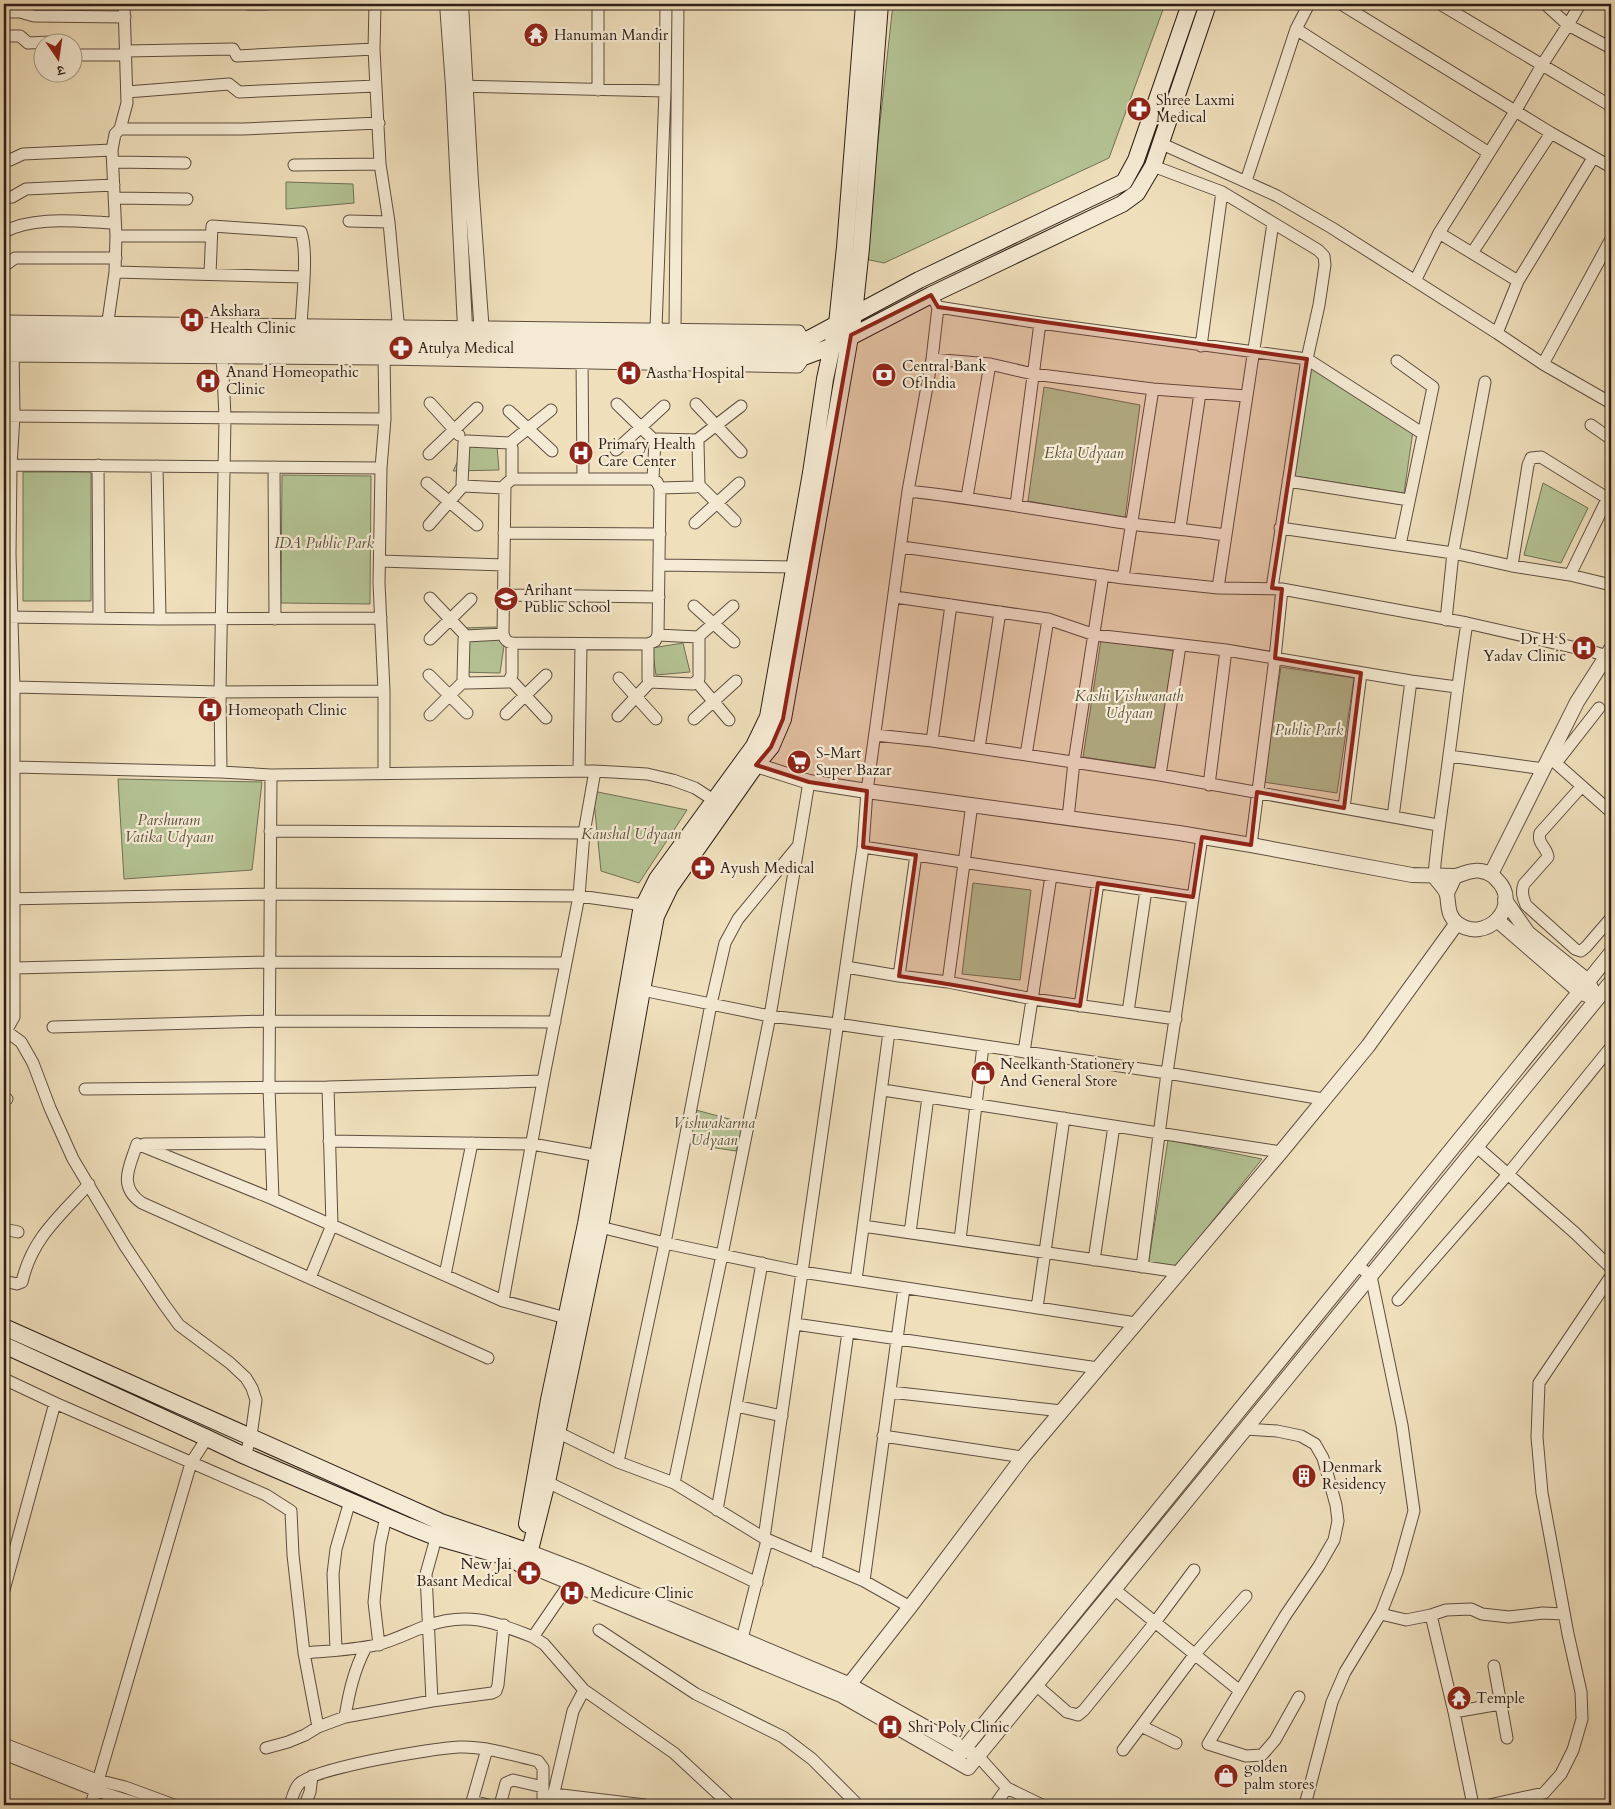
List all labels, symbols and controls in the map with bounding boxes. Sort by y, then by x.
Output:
temple icon: Hanuman Mandir [523,22,549,48]
place label: Hanuman Mandir [554,25,669,45]
north arrow [32,32,82,82]
text: उ [54,60,67,80]
place label: Shree Laxmi Medical [1156,90,1235,127]
pharmacy icon: Shree Laxmi Medical [1126,96,1152,122]
place label: Akshara Health Clinic [210,301,296,338]
hospital icon: Akshara Health Clinic [179,307,205,333]
pharmacy icon: Atulya Medical [388,335,414,361]
place label: Atulya Medical [418,338,514,358]
place label: Central Bank Of India [902,356,987,393]
hospital icon: Aastha Hospital [616,360,642,386]
place label: Anand Homeopathic Clinic [226,362,359,399]
bank icon: Central Bank Of India [871,362,897,388]
place label: Aastha Hospital [646,363,745,383]
hospital icon: Anand Homeopathic Clinic [195,368,221,394]
place label: Primary Health Care Center [598,434,697,471]
hospital icon: Primary Health Care Center [568,440,594,466]
park label: Ekta Udyaan [1044,443,1125,463]
park label: IDA Public Park [274,533,374,553]
place label: Arihant Public School [524,580,611,617]
school or university icon: Arihant Public School [493,586,519,612]
place label: Dr H S Yadav Clinic [1483,629,1566,666]
hospital icon: Dr H S Yadav Clinic [1571,635,1597,661]
park label: Kashi Vishwanath Udyaan [1075,686,1184,723]
hospital icon: Homeopath Clinic [197,697,223,723]
place label: Homeopath Clinic [228,700,347,720]
park label: Public Park [1275,720,1344,740]
place label: S-Mart Super Bazar [816,743,892,780]
supermarket icon: S-Mart Super Bazar [786,749,812,775]
park label: Parshuram Vatika Udyaan [124,810,214,847]
park label: Kaushal Udyaan [581,824,682,844]
pharmacy icon: Ayush Medical [690,855,716,881]
place label: Ayush Medical [720,858,815,878]
place label: Neelkanth Stationery And General Store [1000,1054,1135,1091]
shop icon: Neelkanth Stationery And General Store [970,1060,996,1086]
park label: Vishwakarma Udyaan [673,1113,755,1150]
place label: Denmark Residency [1322,1457,1387,1494]
building icon: Denmark Residency [1291,1463,1317,1489]
place label: New Jai Basant Medical [416,1554,512,1591]
pharmacy icon: New Jai Basant Medical [516,1560,542,1586]
hospital icon: Medicure Clinic [559,1580,585,1606]
place label: Medicure Clinic [590,1583,694,1603]
temple icon: Temple [1446,1685,1472,1711]
place label: Temple [1476,1688,1525,1708]
hospital icon: Shri Poly Clinic [877,1714,903,1740]
place label: Shri Poly Clinic [908,1717,1009,1737]
place label: golden palm stores [1244,1757,1314,1794]
shop icon: golden palm stores [1213,1763,1239,1789]

